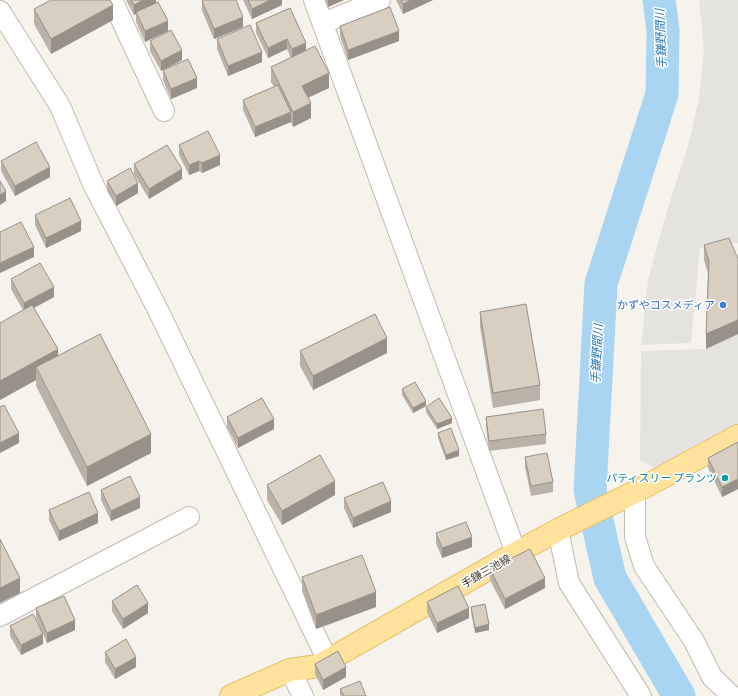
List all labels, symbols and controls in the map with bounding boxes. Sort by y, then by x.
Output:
water label: 手鎌野間川 [653,7,669,69]
place label: かずやコスメディア [617,299,715,311]
marker: かずやコスメディア [718,300,728,310]
water label: 手鎌野間川 [588,322,606,384]
place label: パティスリー プランツ [606,472,717,484]
marker: パティスリー プランツ [720,473,730,483]
street label: 手鎌三池線 [459,552,513,590]

